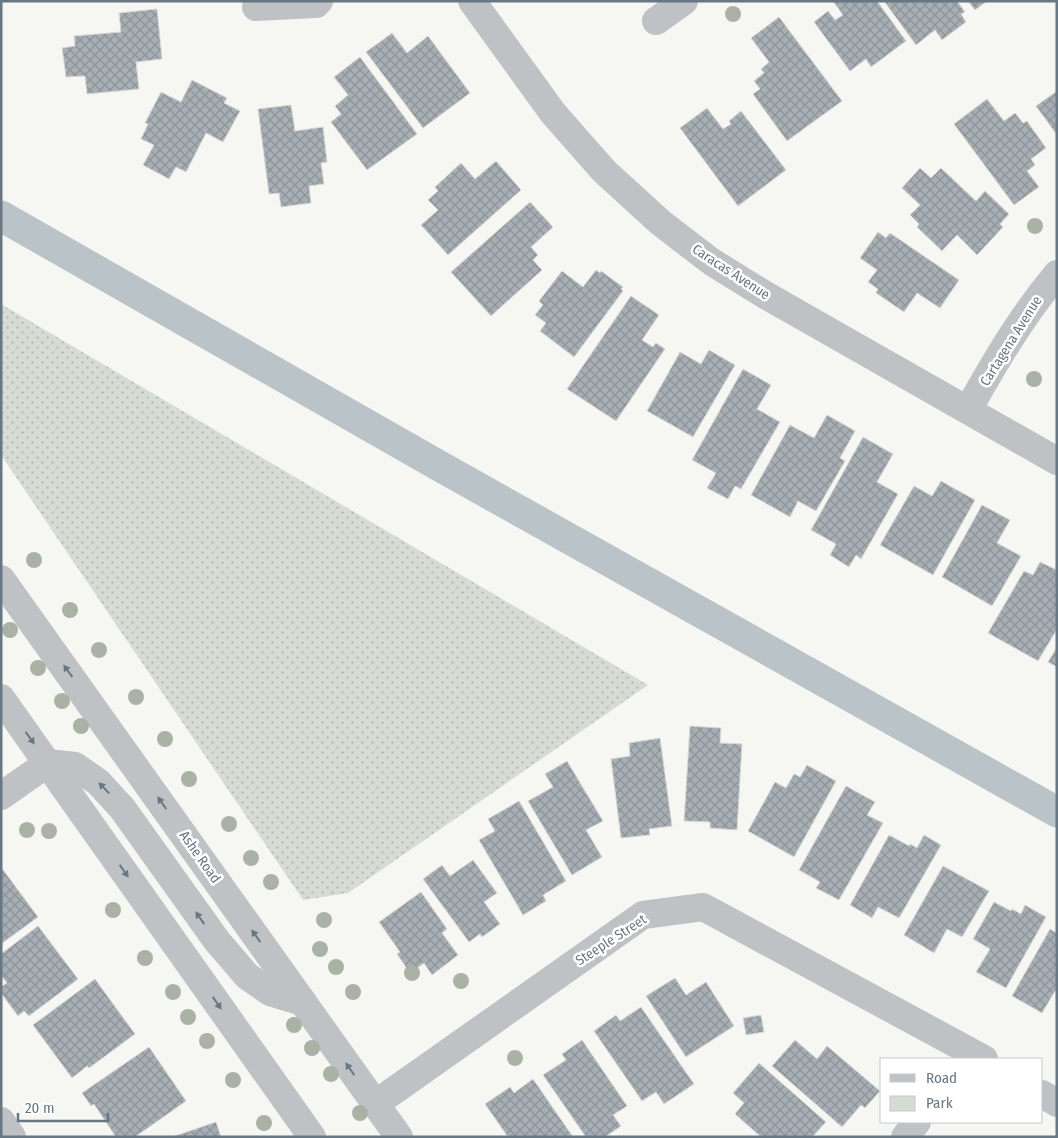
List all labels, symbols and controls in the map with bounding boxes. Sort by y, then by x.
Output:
street label: Caracas Avenue [689,241,773,303]
street label: Cartagena Avenue [977,293,1045,389]
one-way arrow [63,664,73,678]
one-way arrow [25,731,35,745]
one-way arrow [98,782,110,794]
one-way arrow [157,797,167,810]
street label: Ashe Road [176,828,224,886]
one-way arrow [119,864,129,877]
street label: Steeple Street [572,911,650,969]
one-way arrow [195,912,206,925]
one-way arrow [251,929,261,943]
one-way arrow [212,996,222,1010]
legend [880,1058,1043,1123]
one-way arrow [345,1062,355,1076]
text: Road [926,1069,957,1087]
scale bar [18,1090,108,1122]
text: Park [926,1094,953,1112]
text: 20 m [25,1099,55,1117]

